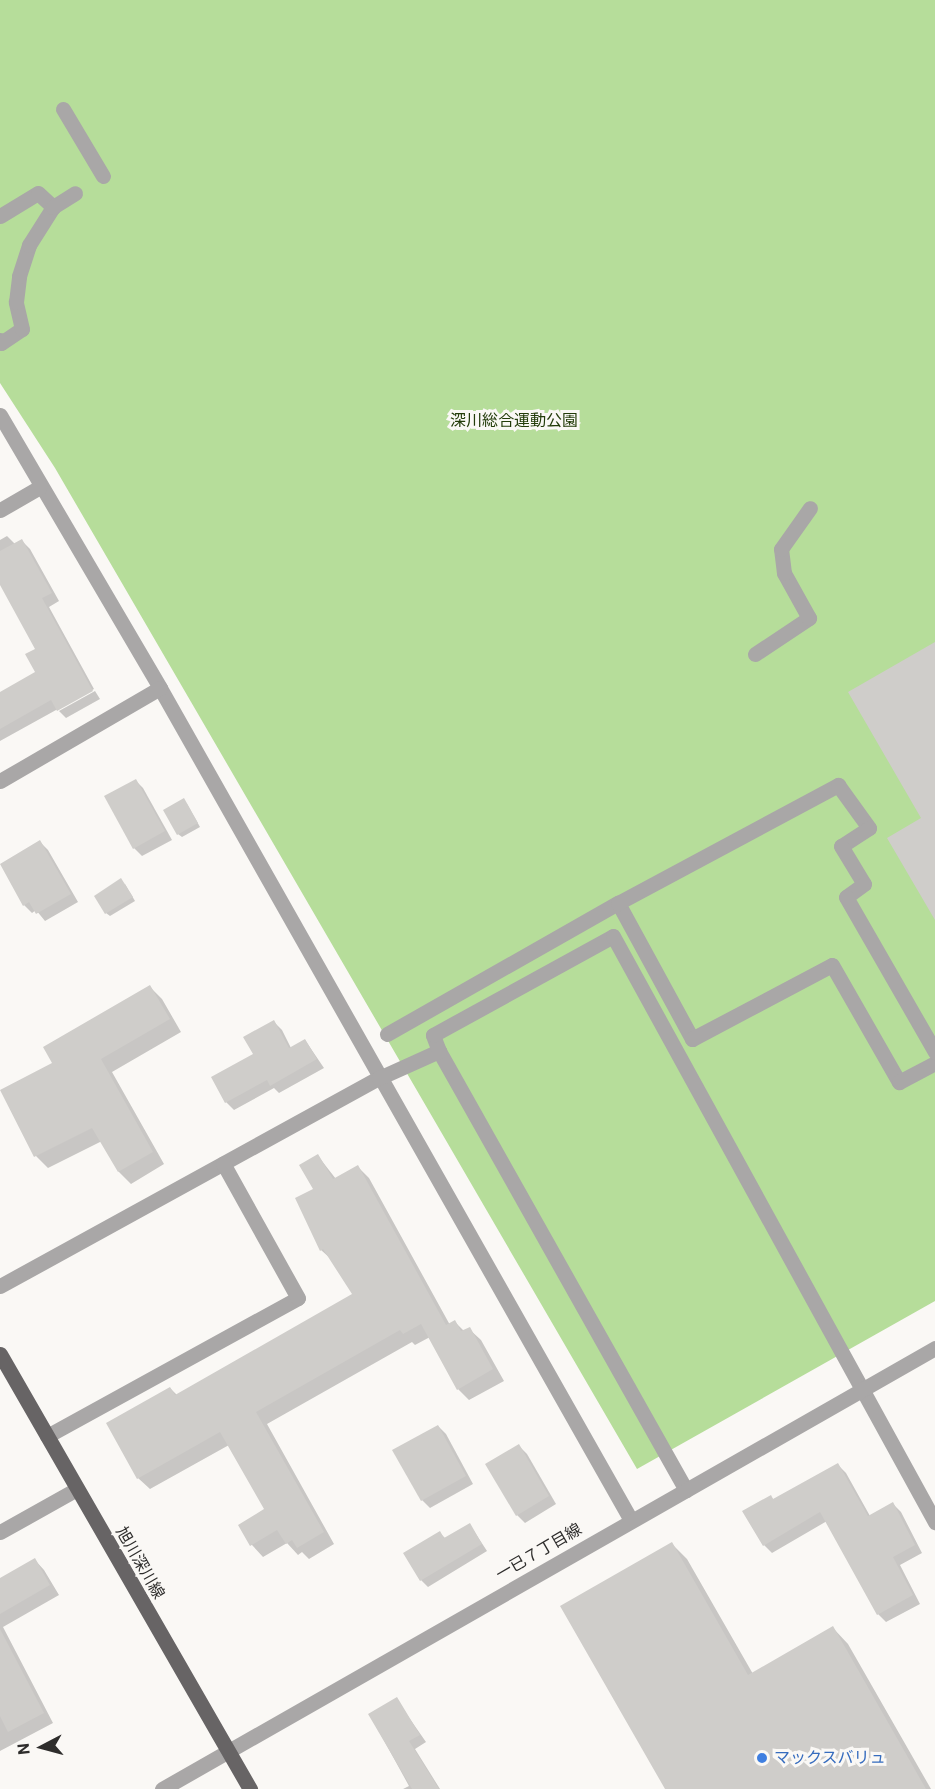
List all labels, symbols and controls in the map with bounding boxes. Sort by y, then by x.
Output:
park label: 深川総合運動公園 [450,411,578,431]
street label: 一已７丁目線 [493,1520,585,1584]
street label: 旭川深川線 [112,1524,168,1602]
north arrow [12,1717,72,1777]
text: N [14,1742,34,1756]
place label: マックスバリュ [774,1748,886,1768]
marker: マックスバリュ [755,1751,769,1765]

